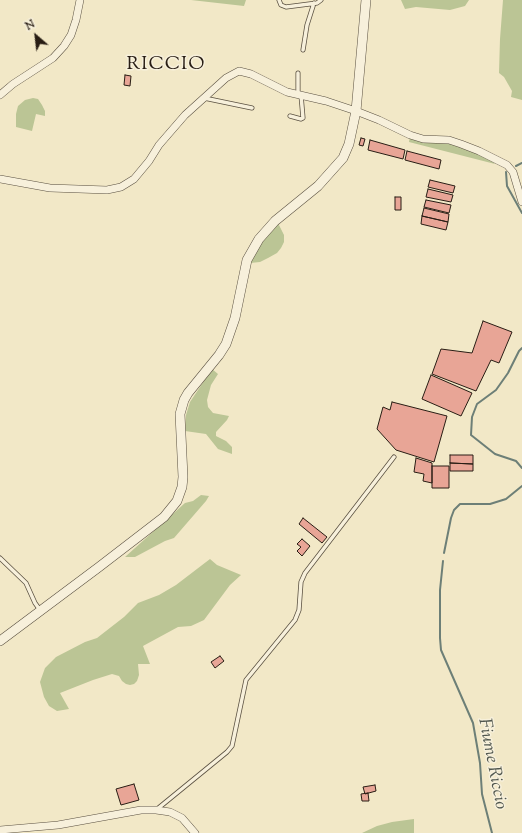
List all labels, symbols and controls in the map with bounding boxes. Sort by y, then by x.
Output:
north arrow [16,16,56,56]
text: N [23,16,38,35]
district label: RICCIO [127,55,205,77]
water label: Fiume Riccio [472,717,510,811]

